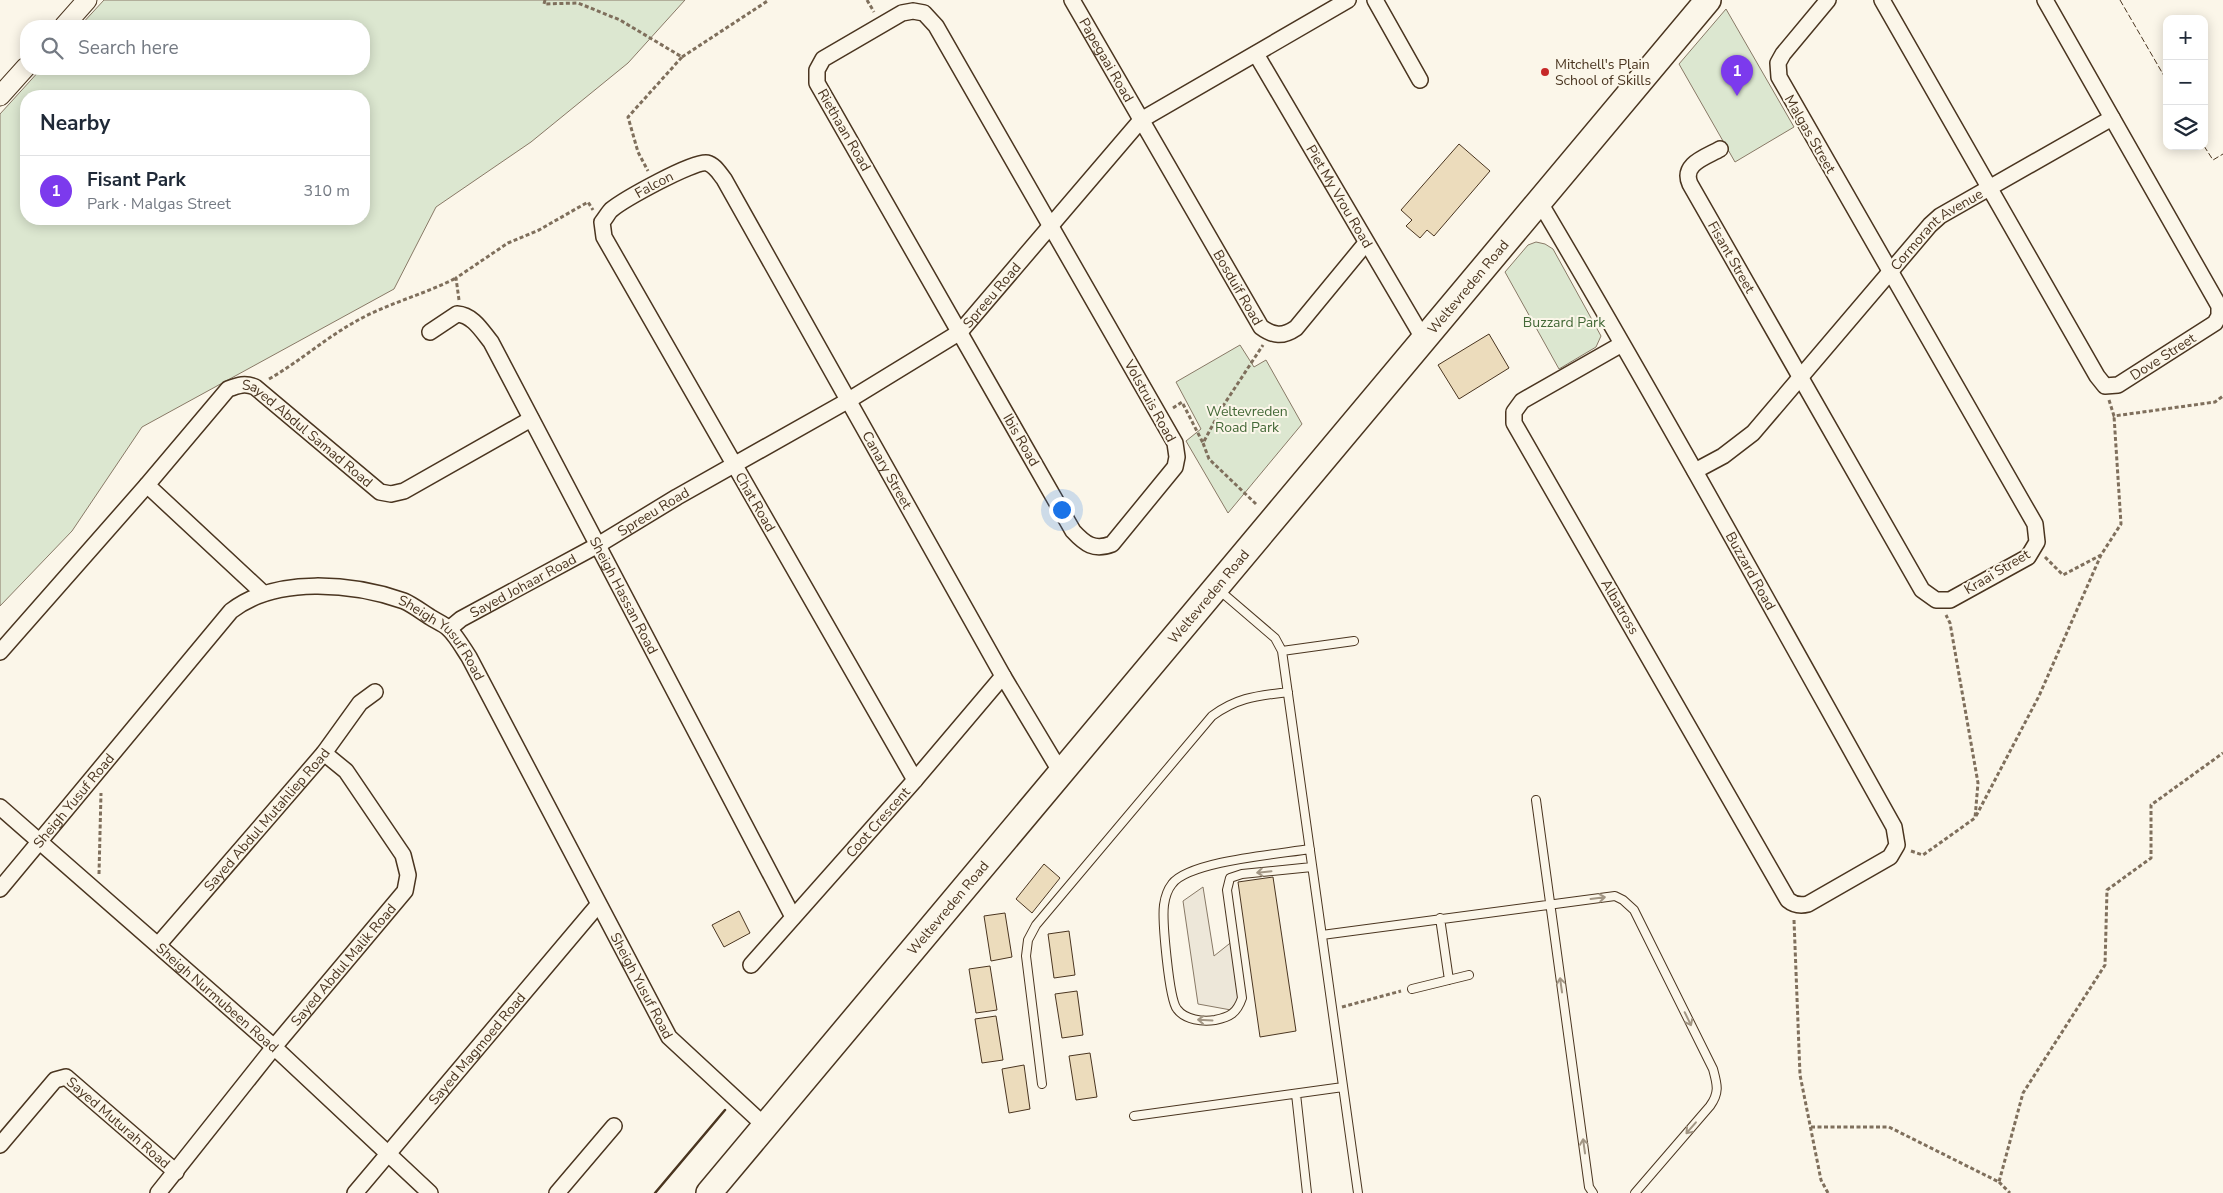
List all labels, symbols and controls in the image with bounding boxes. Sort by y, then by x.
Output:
street label: Papegaai Road [1075,14,1138,105]
map controls [2163,15,2208,150]
button: + [2163,15,2208,60]
search box [20,20,370,75]
icon: search [38,34,66,62]
text: Search here [78,35,179,61]
place label: Mitchell's Plain School of Skills [1555,55,1651,90]
pin: 1 [1721,55,1753,96]
button: − [2163,60,2208,105]
marker: Mitchell's Plain School of Skills [1539,66,1551,78]
street label: Riethaan Road [813,85,875,175]
street label: Malgas Street [1780,91,1840,177]
button: layers [2163,105,2208,150]
text: Nearby [40,109,110,137]
street label: Piet My Vrou Road [1302,141,1377,251]
street label: Falcon [631,166,676,202]
text: Fisant Park [87,167,186,193]
text: 1 [51,180,61,202]
text: 310 m [303,180,350,202]
street label: Cormorant Avenue [1886,184,1986,274]
text: Park · Malgas Street [87,193,231,215]
street label: Fisant Street [1704,218,1760,296]
street label: Weltevreden Road [1423,236,1513,338]
street label: Bosduif Road [1209,246,1267,329]
street label: Spreeu Road [958,258,1025,332]
park label: Buzzard Park [1523,313,1606,332]
street label: Dove Street [2126,328,2199,385]
street label: Volstruis Road [1119,356,1180,446]
street label: Sayed Abdul Samad Road [241,375,377,492]
park label: Weltevreden Road Park [1206,402,1288,437]
street label: Ibis Road [998,410,1044,470]
street label: Canary Street [858,428,917,512]
street label: Chat Road [730,469,780,535]
street label: Spreeu Road [614,483,693,540]
your location [1049,497,1075,523]
street label: Buzzard Road [1721,528,1780,613]
street label: Sheigh Hassan Road [585,533,663,657]
street label: Weltevreden Road [1163,545,1254,648]
street label: Kraai Street [1961,545,2034,599]
street label: Sayed Johaar Road [466,549,580,622]
street label: Albatross [1597,576,1644,638]
street label: Sheigh Yusuf Road [396,590,489,684]
street label: Sayed Abdul Mutahliep Road [199,744,334,895]
street label: Sheigh Yusuf Road [29,749,118,852]
street label: Coot Crescent [841,783,914,861]
street label: Weltevreden Road [903,857,993,959]
one-way arrow [1256,867,1272,877]
one-way arrow [1590,893,1606,903]
street label: Sayed Abdul Malik Road [286,899,400,1030]
street label: Sheigh Yusuf Road [606,929,678,1042]
street label: Sheigh Nurmubeen Road [152,938,283,1056]
one-way arrow [1556,977,1566,993]
street label: Sayed Magmoed Road [424,988,530,1109]
one-way arrow [1684,1011,1693,1026]
one-way arrow [1197,1015,1213,1024]
street label: Sayed Muturah Road [63,1072,175,1173]
one-way arrow [1685,1121,1697,1134]
one-way arrow [1578,1138,1588,1154]

